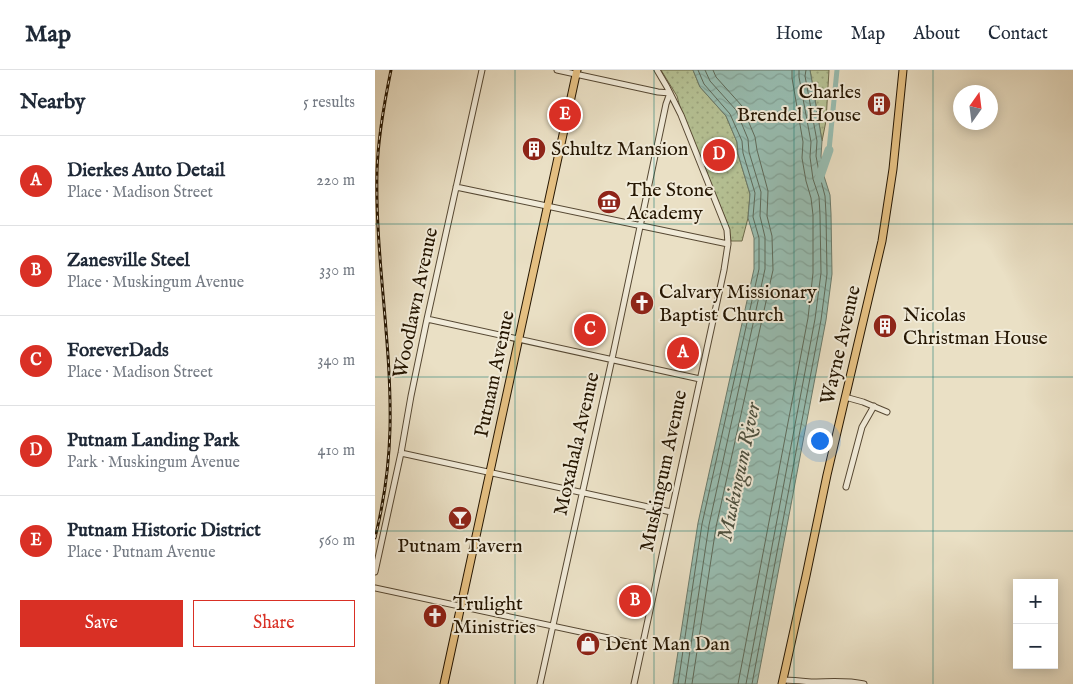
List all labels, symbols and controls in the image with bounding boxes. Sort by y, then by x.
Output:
text: Map [25,19,71,50]
text: Home [776,23,823,46]
text: Map [851,23,885,46]
text: About [913,23,960,46]
text: Contact [988,23,1048,46]
place label: Charles Brendel House [737,80,861,128]
north arrow [953,85,998,130]
text: Nearby [20,89,85,116]
building icon: Charles Brendel House [866,91,892,117]
text: 5 results [303,93,355,113]
pin: E [549,96,581,134]
building icon: Schultz Mansion [521,136,547,162]
pin: D [703,136,735,174]
place label: Schultz Mansion [551,137,689,162]
text: Dierkes Auto Detail [67,159,225,183]
text: A [31,171,41,191]
text: 220 m [316,171,355,191]
place label: The Stone Academy [626,178,713,226]
text: Place · Madison Street [67,183,213,203]
museum icon: The Stone Academy [596,189,622,215]
street label: Woodlawn Avenue [388,225,444,381]
text: Zanesville Steel [67,249,190,273]
text: B [31,261,41,281]
text: 330 m [319,261,355,281]
text: Place · Muskingum Avenue [67,273,244,293]
place label: Calvary Missionary Baptist Church [659,280,817,328]
street label: Wayne Avenue [815,283,867,407]
church icon: Calvary Missionary Baptist Church [629,290,655,316]
place label: Nicolas Christman House [903,303,1048,351]
street label: Putnam Avenue [469,308,521,440]
pin: C [574,311,606,349]
building icon: Nicolas Christman House [872,313,898,339]
pin: A [667,334,699,372]
text: ForeverDads [67,339,169,363]
text: C [30,351,42,371]
text: 340 m [317,351,355,371]
text: Place · Madison Street [67,363,213,383]
street label: Moxahala Avenue [548,370,606,518]
street label: Muskingum Avenue [635,388,693,554]
water label: Muskingum River [712,399,768,544]
your location [807,428,833,454]
text: Putnam Landing Park [67,429,239,453]
text: D [30,441,42,461]
text: 410 m [318,441,355,461]
text: Park · Muskingum Avenue [67,453,240,473]
bar icon: Putnam Tavern [447,505,473,531]
text: Putnam Historic District [67,519,261,543]
text: E [30,531,42,551]
text: 560 m [319,531,355,551]
place label: Putnam Tavern [397,534,523,559]
text: Place · Putnam Avenue [67,543,216,563]
map controls [1013,579,1058,669]
button: + [1013,579,1058,624]
pin: B [619,582,651,620]
place label: Trulight Ministries [453,592,536,640]
button: Save [20,600,183,647]
button: Share [193,600,355,647]
church icon: Trulight Ministries [422,603,448,629]
button: − [1013,624,1058,669]
shop icon: Dent Man Dan [575,631,601,657]
place label: Dent Man Dan [605,632,730,657]

